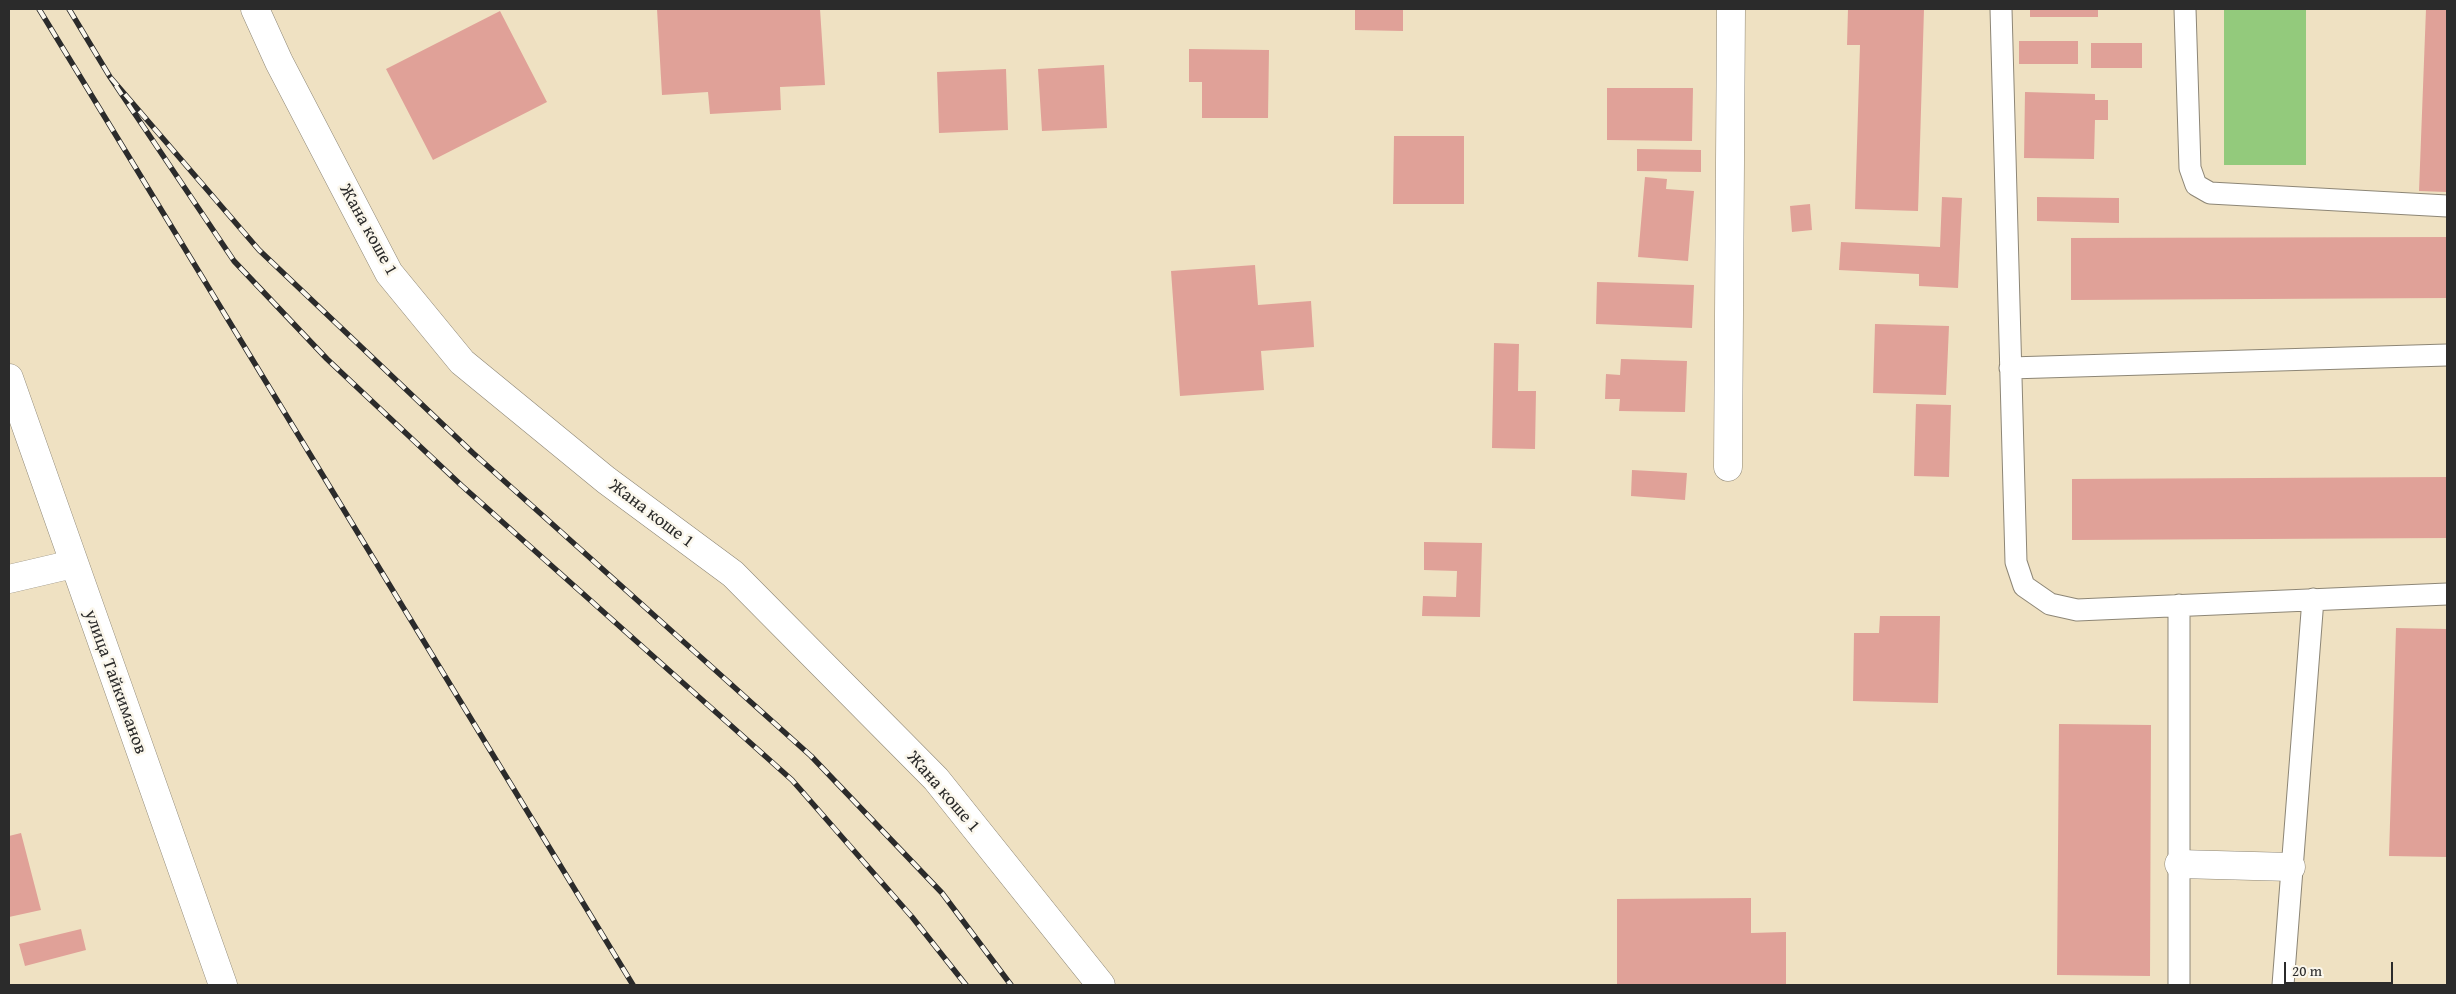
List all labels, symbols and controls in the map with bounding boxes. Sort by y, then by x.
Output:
street label: Жана коше 1 [334,181,402,279]
street label: Жана коше 1 [604,475,698,553]
street label: улица Тайкиманов [79,607,151,757]
street label: Жана коше 1 [902,747,984,837]
scale bar [2286,952,2395,984]
text: 20 m [2292,960,2322,981]

